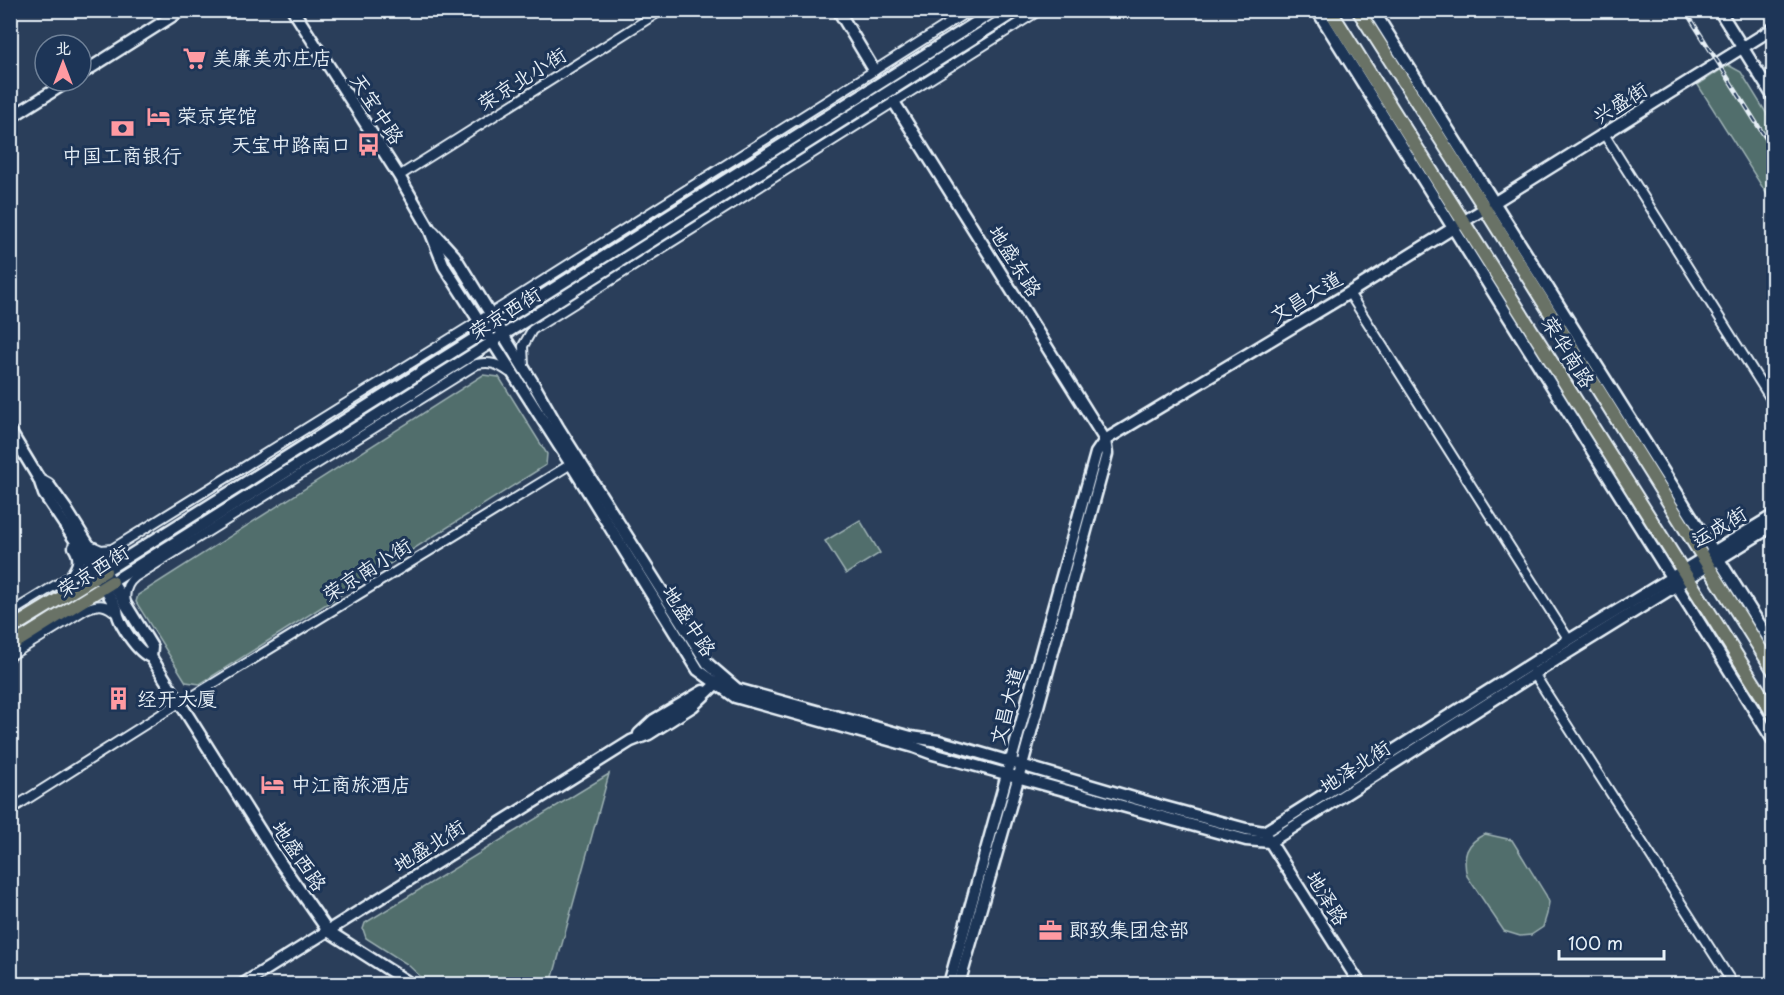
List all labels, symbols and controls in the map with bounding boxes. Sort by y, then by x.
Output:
north arrow [33,33,93,93]
text: 北 [55,35,71,59]
street label: 荣京北小街 [471,39,572,117]
place label: 美廉美亦庄店 [212,42,332,72]
supermarket icon: 美廉美亦庄店 [181,45,207,71]
street label: 天宝中路 [343,67,413,151]
street label: 兴盛街 [1586,74,1653,131]
place label: 荣京宾馆 [177,100,257,130]
hotel icon: 荣京宾馆 [146,103,172,129]
bank icon: 中国工商银行 [109,115,135,141]
place label: 天宝中路南口 [231,129,351,159]
bus stop icon: 天宝中路南口 [356,132,382,158]
place label: 中国工商银行 [62,140,182,170]
street label: 地盛东路 [982,219,1050,303]
street label: 文昌大道 [1263,263,1347,330]
street label: 荣京西街 [463,278,546,346]
street label: 荣华南路 [1535,310,1603,394]
street label: 运成街 [1685,498,1752,554]
street label: 荣京南小街 [316,530,417,608]
street label: 荣京西街 [51,536,134,604]
street label: 地盛中路 [655,579,725,663]
street label: 文昌大道 [981,663,1031,748]
place label: 经开大厦 [137,683,217,713]
building icon: 经开大厦 [106,686,132,712]
street label: 地泽北街 [1313,732,1396,801]
place label: 中江商旅酒店 [291,769,411,799]
hotel icon: 中江商旅酒店 [260,772,286,798]
street label: 地盛北街 [387,811,470,879]
street label: 地盛西路 [265,814,335,898]
street label: 地泽路 [1299,864,1357,932]
place label: 郎致集团总部 [1069,914,1189,944]
office icon: 郎致集团总部 [1038,917,1064,943]
scale bar [1559,923,1664,961]
text: 100 m [1568,929,1623,956]

